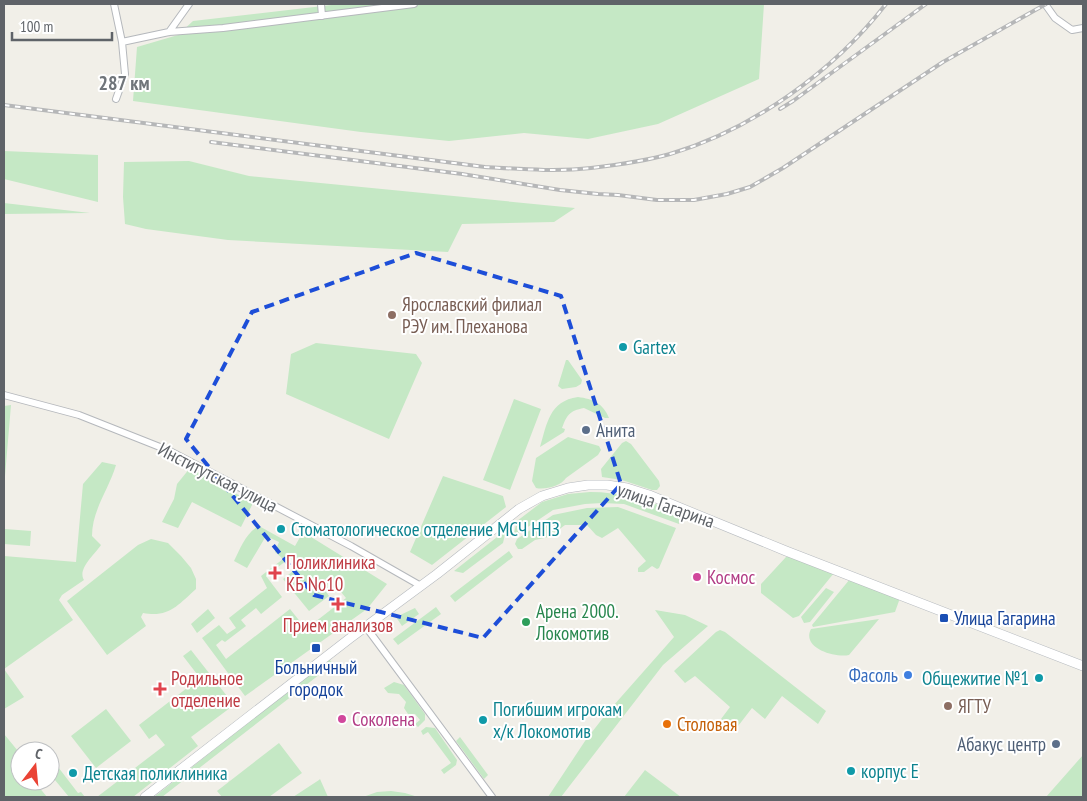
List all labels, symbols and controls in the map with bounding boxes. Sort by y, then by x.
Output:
scale bar [12,10,112,42]
text: 100 m [20,17,53,36]
district label: 287 км [98,70,150,96]
place label: Ярославский филиал РЭУ им. Плеханова [402,292,542,338]
marker: Ярославский филиал РЭУ им. Плеханова [386,309,398,321]
place label: Gartex [633,335,676,359]
marker: Gartex [617,341,629,353]
place label: Анита [596,418,635,442]
marker: Анита [580,424,592,436]
street label: Институтская улица [154,437,282,517]
street label: улица Гагарина [614,477,718,533]
place label: Стоматологическое отделение МСЧ НПЗ [291,517,560,541]
marker: Стоматологическое отделение МСЧ НПЗ [275,523,287,535]
place label: Поликлиника КБ No10 [286,550,376,596]
place label: Космос [707,565,756,589]
marker: Поликлиника КБ No10 [268,566,282,580]
marker: Космос [691,571,703,583]
marker: Прием анализов [331,597,345,611]
place label: Арена 2000. Локомотив [535,599,619,645]
place label: Улица Гагарина [954,606,1056,630]
marker: Улица Гагарина [938,612,950,624]
place label: Прием анализов [283,613,393,637]
marker: Арена 2000. Локомотив [520,616,532,628]
marker: Больничный городок [310,642,322,654]
place label: Больничный городок [275,655,357,701]
place label: Фасоль [849,663,898,687]
place label: Родильное отделение [171,666,243,712]
place label: Общежитие №1 [922,666,1029,690]
marker: Фасоль [902,669,914,681]
marker: Общежитие №1 [1033,672,1045,684]
marker: Родильное отделение [153,682,167,696]
place label: ЯГТУ [958,694,992,718]
place label: Погибшим игрокам х/к Локомотив [493,697,622,743]
marker: ЯГТУ [942,700,954,712]
place label: Соколена [352,707,415,731]
place label: Столовая [677,712,737,736]
marker: Соколена [336,713,348,725]
marker: Погибшим игрокам х/к Локомотив [477,714,489,726]
marker: Столовая [661,718,673,730]
place label: Абакус центр [957,732,1046,756]
marker: Абакус центр [1050,738,1062,750]
north arrow [10,741,60,791]
text: С [33,744,45,763]
place label: корпус Е [861,759,919,783]
place label: Детская поликлиника [83,761,228,785]
marker: корпус Е [845,765,857,777]
marker: Детская поликлиника [67,767,79,779]

